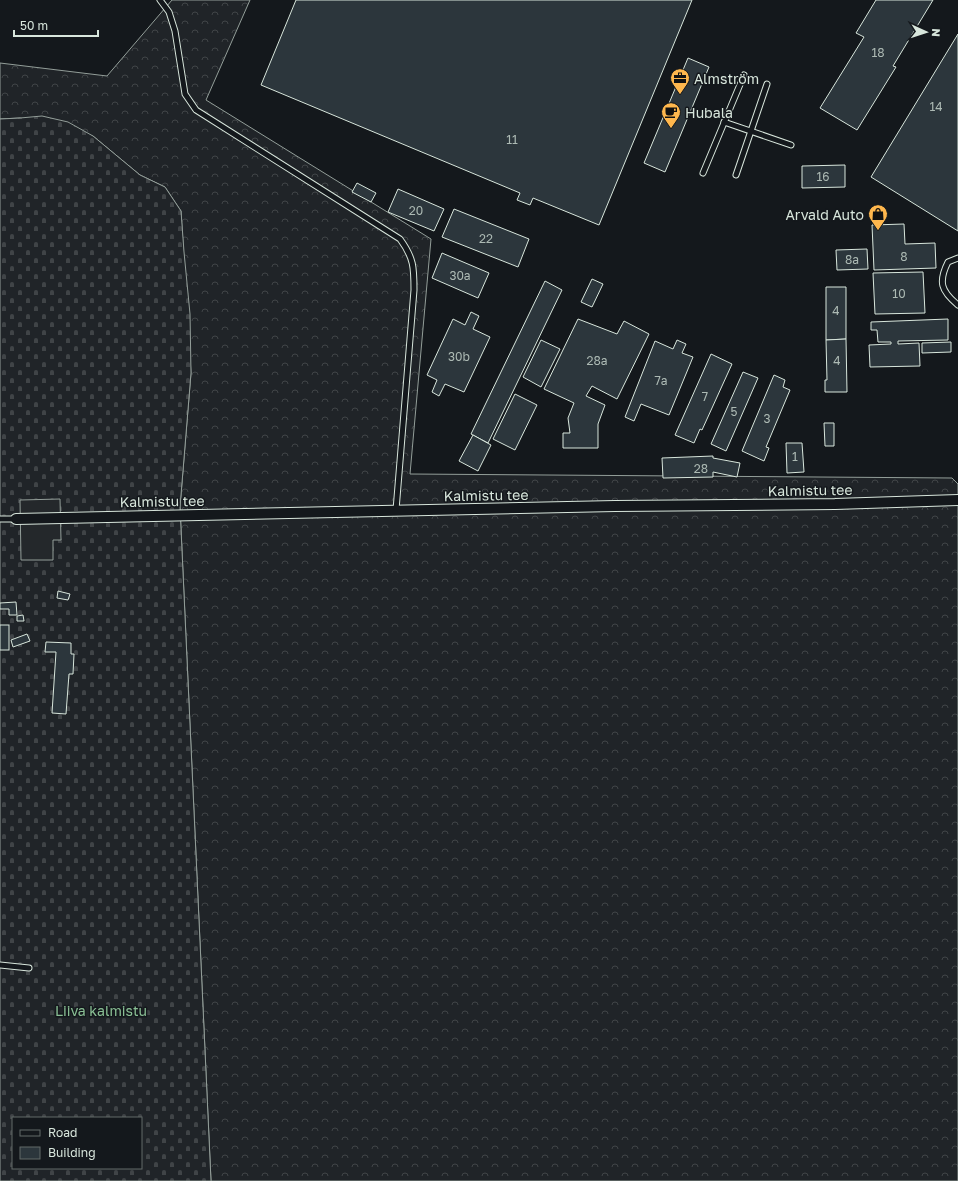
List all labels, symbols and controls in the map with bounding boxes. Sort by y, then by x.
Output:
scale bar [14,12,98,38]
north arrow [906,12,946,52]
text: 50 m [20,18,48,33]
text: N [930,28,943,37]
house number: 18 [871,45,885,60]
office icon: Almström [669,67,691,95]
place label: Almström [694,70,759,87]
house number: 14 [929,99,943,114]
cafe icon: Hubala [660,101,682,129]
place label: Hubala [685,104,733,121]
house number: 11 [506,132,518,147]
house number: 16 [816,169,830,184]
house number: 20 [409,203,423,218]
shop icon: Arvald Auto [867,203,889,231]
place label: Arvald Auto [785,206,864,223]
house number: 22 [479,231,493,246]
house number: 8 [900,249,908,264]
house number: 8a [845,252,859,267]
house number: 30a [449,268,471,283]
house number: 10 [892,286,906,301]
house number: 4 [832,303,840,318]
house number: 30b [448,349,470,364]
house number: 28a [586,353,608,368]
house number: 4 [833,353,841,368]
house number: 7a [654,373,668,388]
house number: 7 [702,389,708,404]
house number: 5 [731,404,738,419]
house number: 3 [763,411,771,426]
house number: 1 [792,449,798,464]
house number: 28 [694,461,708,476]
street label: Kalmistu tee [767,481,853,499]
street label: Kalmistu tee [443,486,529,504]
street label: Kalmistu tee [119,492,205,510]
park label: Liiva kalmistu [55,1002,147,1019]
legend [12,1117,142,1169]
text: Road [48,1125,77,1140]
text: Building [48,1145,96,1160]

